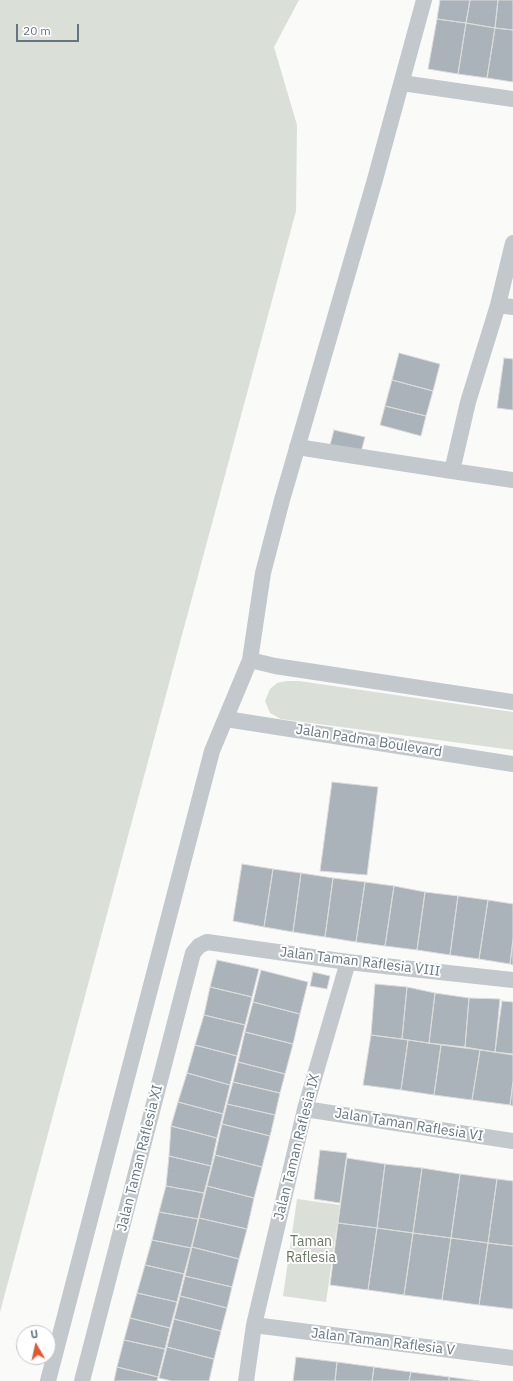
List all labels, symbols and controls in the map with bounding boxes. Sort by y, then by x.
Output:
scale bar [18,16,81,42]
text: 20 m [23,23,51,38]
street label: Jalan Padma Boulevard [295,721,443,761]
street label: Jalan Taman Raflesia VIII [279,944,441,980]
street label: Jalan Taman Raflesia IX [271,1072,323,1222]
street label: Jalan Taman Raflesia XI [114,1083,166,1233]
street label: Jalan Taman Raflesia VI [334,1105,484,1145]
park label: Taman Raflesia [286,1234,336,1266]
north arrow [16,1325,56,1365]
street label: Jalan Taman Raflesia V [310,1325,456,1359]
text: U [29,1327,39,1342]

